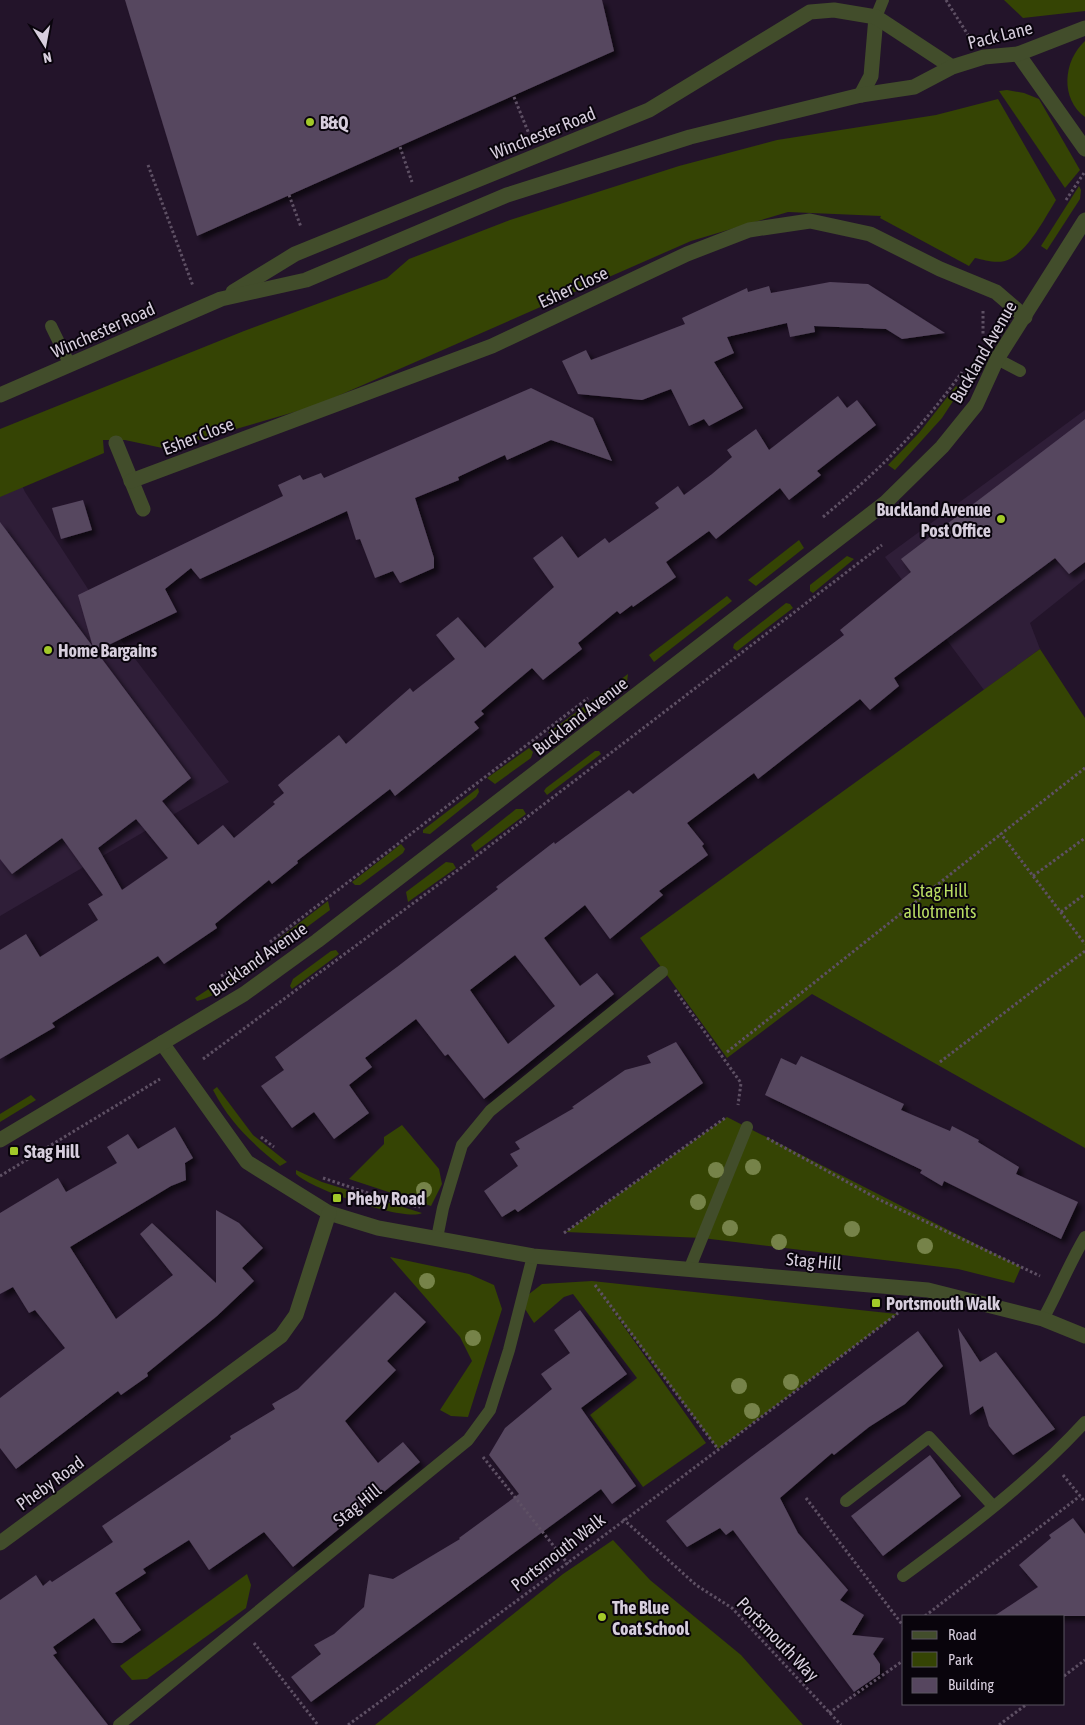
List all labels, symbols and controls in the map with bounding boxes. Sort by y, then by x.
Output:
street label: Pack Lane [965,17,1035,53]
north arrow [20,20,70,70]
text: N [42,49,53,66]
street label: Winchester Road [488,102,598,164]
place label: B&Q [320,112,349,133]
marker: B&Q [304,116,316,128]
street label: Esher Close [535,262,611,312]
street label: Buckland Avenue [945,297,1021,407]
street label: Winchester Road [48,298,158,362]
street label: Esher Close [160,413,236,459]
place label: Buckland Avenue Post Office [877,499,991,541]
marker: Buckland Avenue Post Office [995,513,1007,525]
place label: Home Bargains [58,640,158,661]
marker: Home Bargains [42,644,54,656]
street label: Buckland Avenue [528,672,632,760]
park label: Stag Hill allotments [904,880,976,922]
street label: Buckland Avenue [205,918,311,1000]
place label: Stag Hill [24,1141,80,1162]
marker: Stag Hill [8,1145,20,1157]
place label: Pheby Road [347,1188,425,1209]
marker: Pheby Road [331,1192,343,1204]
street label: Stag Hill [785,1248,843,1274]
place label: Portsmouth Walk [886,1293,1001,1314]
marker: Portsmouth Walk [870,1297,882,1309]
street label: Pheby Road [12,1451,88,1515]
street label: Stag Hill [329,1479,385,1531]
street label: Portsmouth Walk [507,1509,609,1595]
street label: Portsmouth Way [733,1593,823,1685]
place label: The Blue Coat School [612,1597,689,1639]
marker: The Blue Coat School [596,1611,608,1623]
legend [902,1615,1065,1705]
text: Road [948,1626,977,1643]
text: Park [948,1651,973,1668]
text: Building [948,1676,994,1693]

